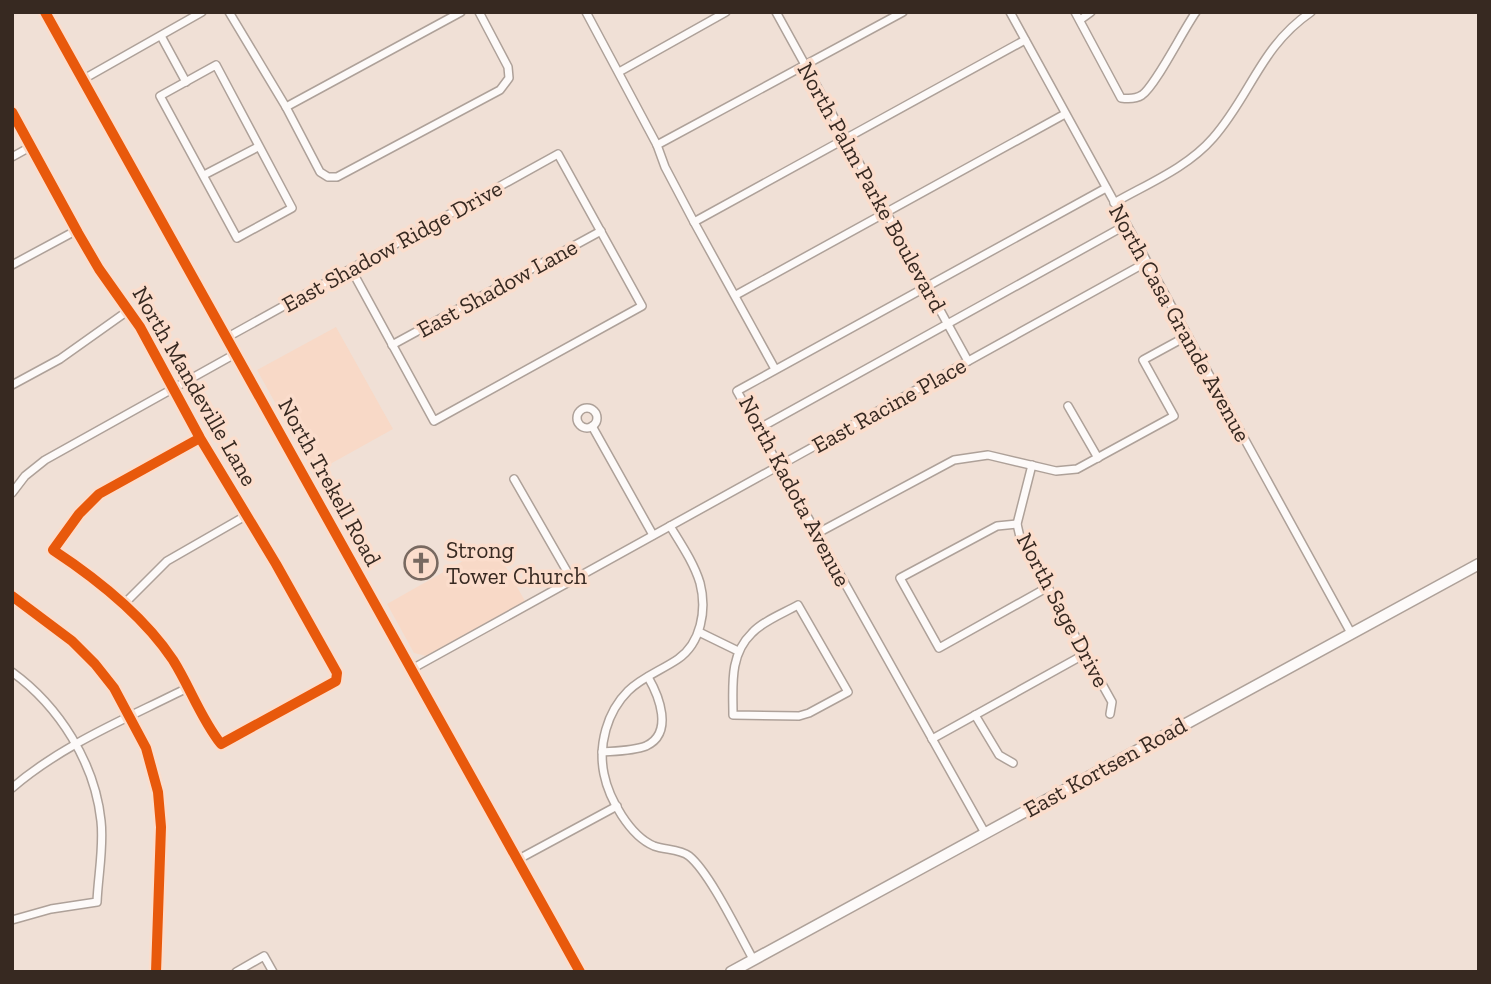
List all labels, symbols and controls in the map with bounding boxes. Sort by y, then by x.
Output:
street label: North Palm Parke Boulevard [792,57,953,317]
street label: East Shadow Ridge Drive [277,174,507,318]
street label: North Casa Grande Avenue [1103,199,1257,447]
street label: East Shadow Lane [412,232,582,344]
street label: North Mandeville Lane [126,281,264,491]
street label: East Racine Place [807,351,971,459]
street label: North Kadota Avenue [733,391,857,591]
street label: North Trekell Road [272,393,388,571]
street label: North Sage Drive [1011,528,1115,692]
place label: Strong Tower Church [446,536,587,590]
church icon: Strong Tower Church [402,544,440,582]
street label: East Kortsen Road [1019,711,1191,823]

